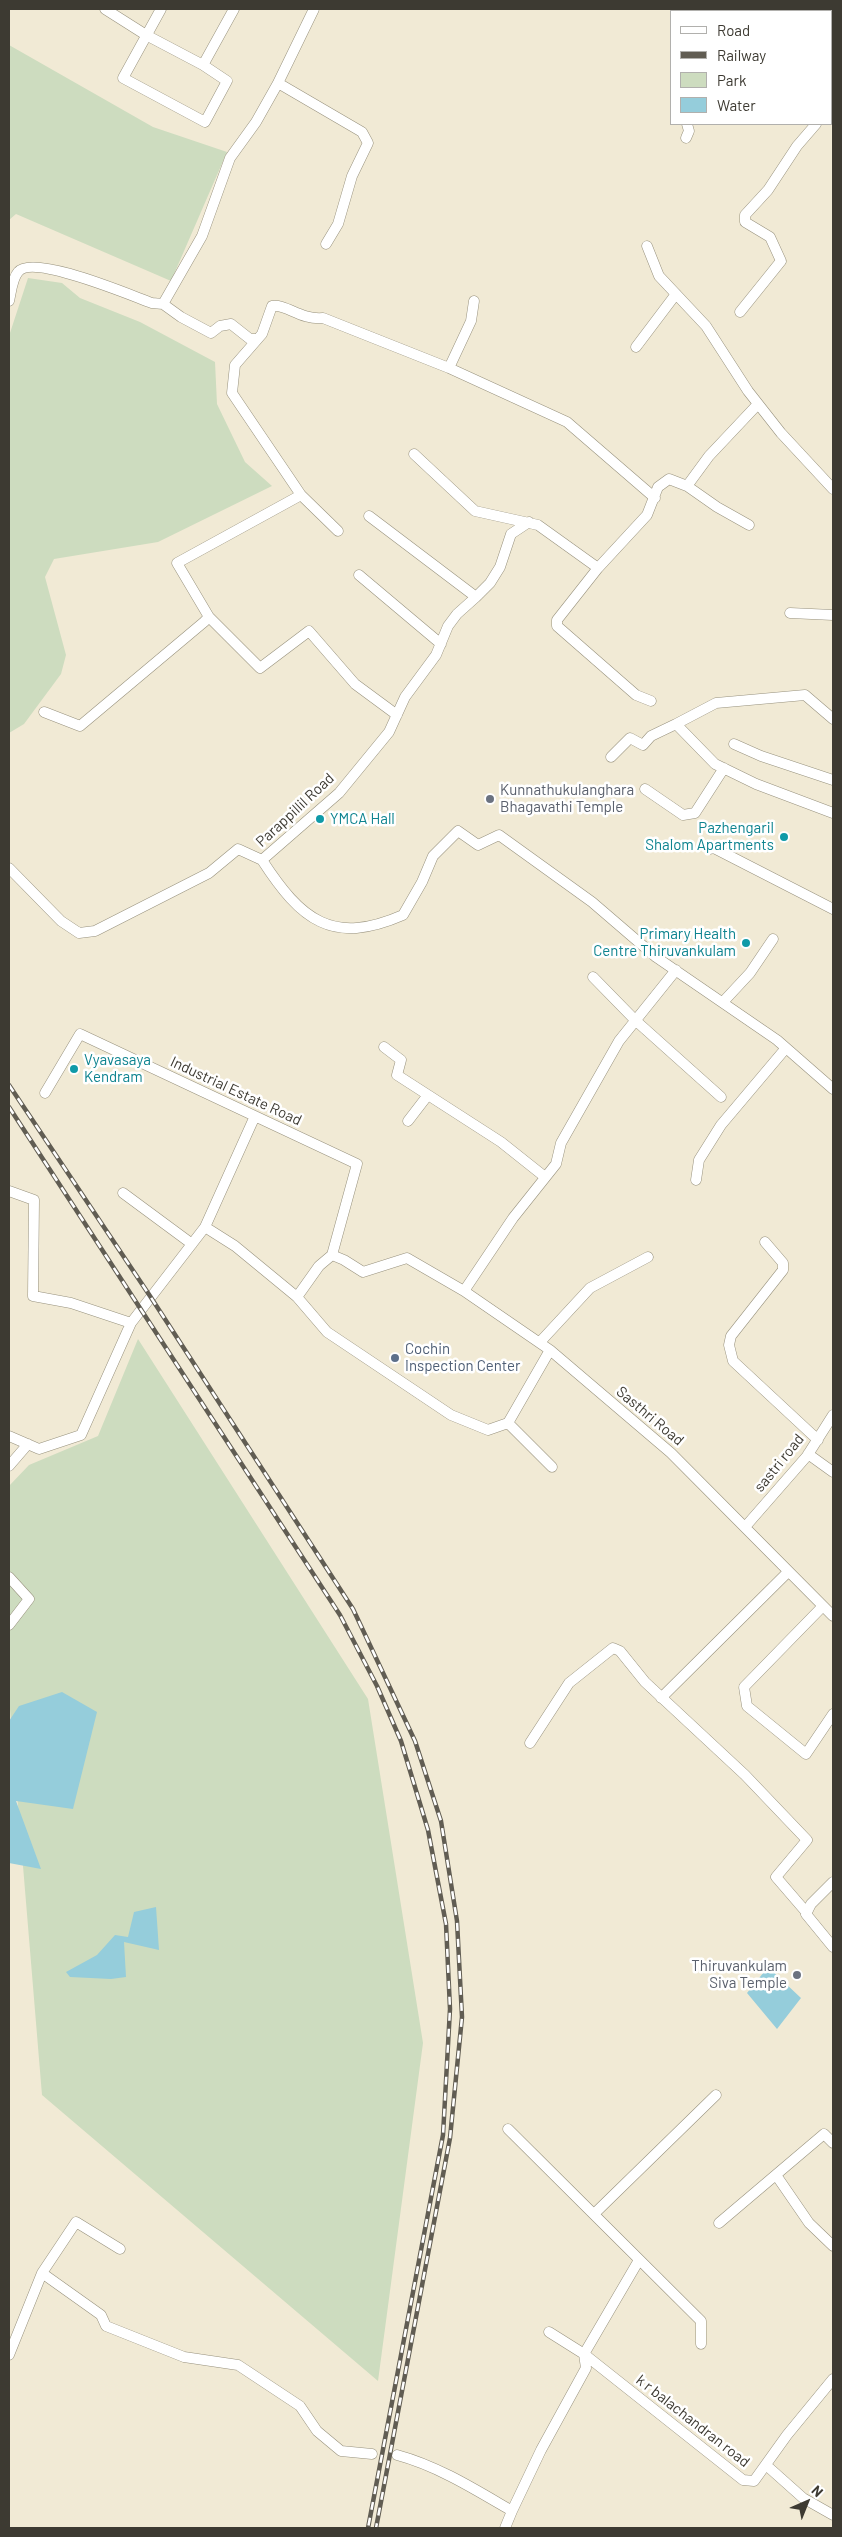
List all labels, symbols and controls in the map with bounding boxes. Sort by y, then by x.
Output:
legend [670,10,832,125]
text: Road [717,21,750,39]
text: Railway [717,46,766,64]
text: Park [717,71,746,89]
text: Water [717,96,756,114]
street label: Parappillil Road [252,769,338,851]
place label: Kunnathukulanghara Bhagavathi Temple [500,781,634,816]
marker: Kunnathukulanghara Bhagavathi Temple [484,793,496,805]
place label: YMCA Hall [330,810,395,828]
marker: YMCA Hall [314,813,326,825]
place label: Pazhengaril Shalom Apartments [645,819,774,854]
marker: Pazhengaril Shalom Apartments [778,831,790,843]
place label: Primary Health Centre Thiruvankulam [593,925,736,960]
marker: Primary Health Centre Thiruvankulam [740,937,752,949]
place label: Vyavasaya Kendram [84,1051,151,1086]
street label: Industrial Estate Road [167,1053,305,1129]
marker: Vyavasaya Kendram [68,1063,80,1075]
place label: Cochin Inspection Center [405,1340,521,1375]
marker: Cochin Inspection Center [389,1352,401,1364]
street label: Sasthri Road [613,1383,687,1449]
street label: sastri road [750,1430,808,1496]
place label: Thiruvankulam Siva Temple [691,1957,787,1992]
marker: Thiruvankulam Siva Temple [791,1969,803,1981]
street label: k r balachandran road [633,2371,753,2471]
north arrow [782,2477,832,2527]
text: N [809,2482,827,2500]

